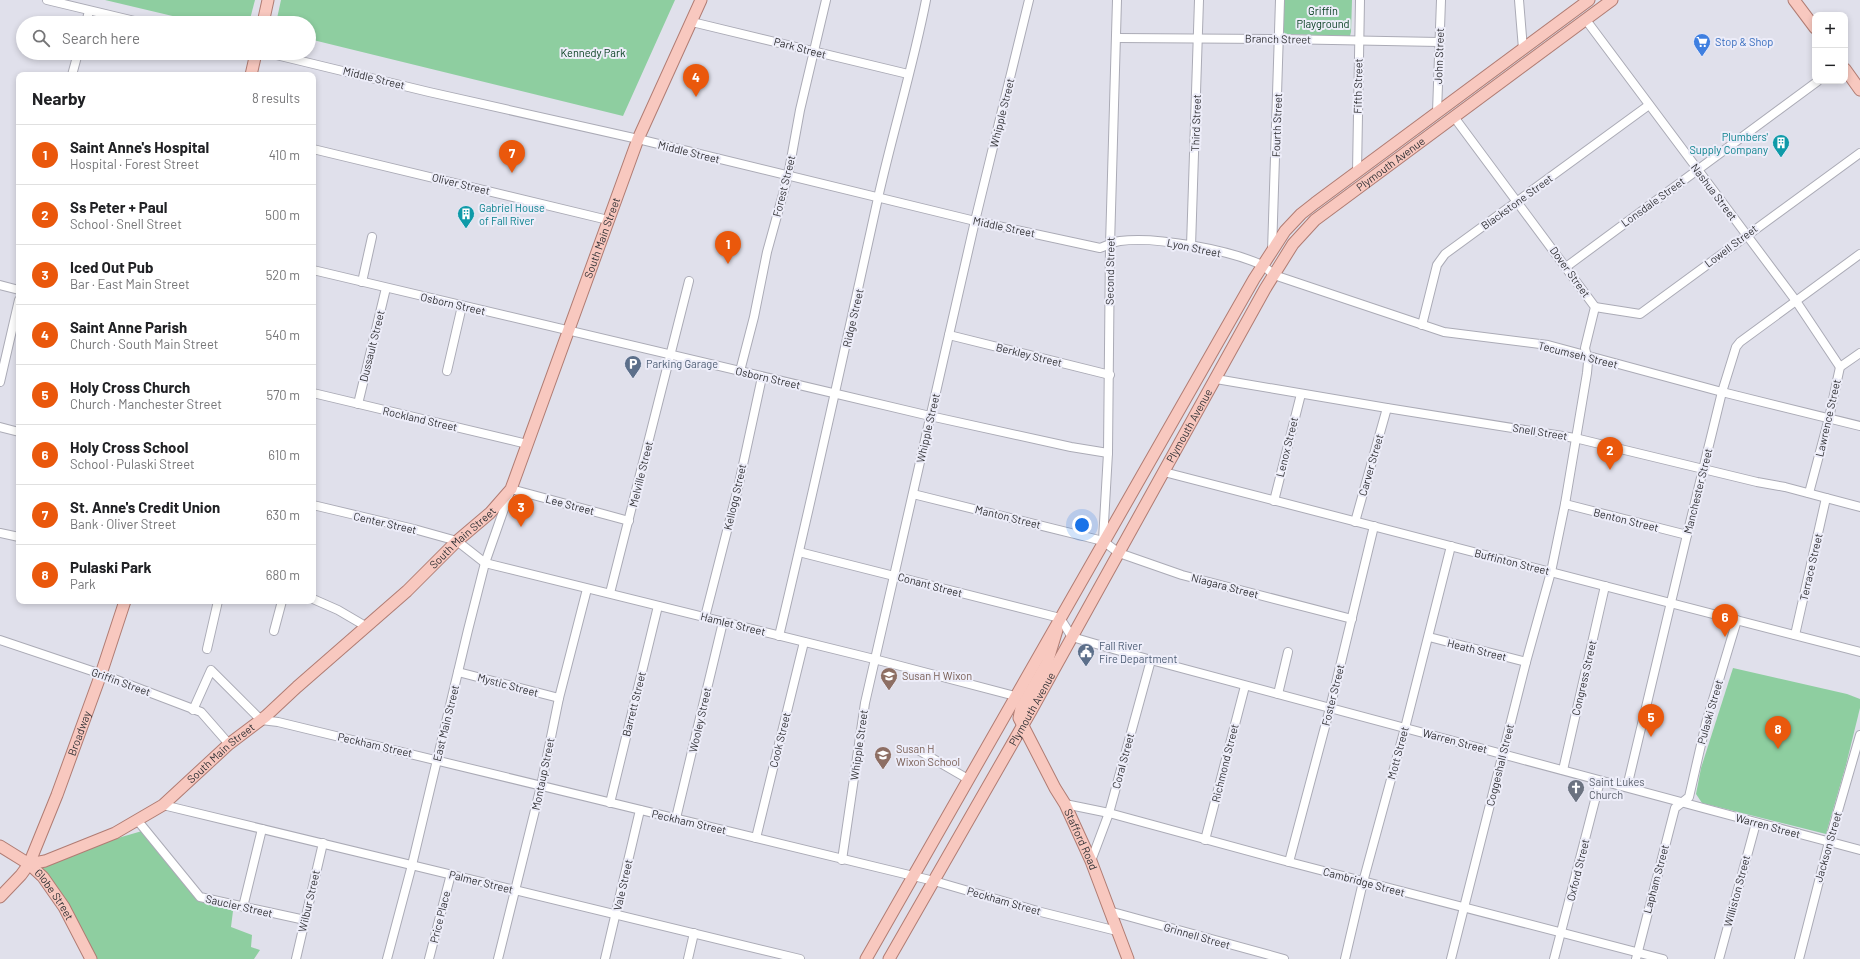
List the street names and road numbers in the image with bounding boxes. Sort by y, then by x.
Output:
street label: John Street [1431,28,1446,84]
street label: Branch Street [1245,31,1311,46]
street label: Park Street [772,34,828,61]
street label: Fifth Street [1351,58,1364,114]
street label: Middle Street [342,64,406,91]
street label: Whipple Street [987,77,1016,149]
street label: Fourth Street [1269,93,1284,157]
street label: Third Street [1188,94,1203,152]
street label: Plymouth Avenue [1353,134,1427,193]
street label: Middle Street [657,138,721,165]
street label: Forest Street [770,154,797,218]
street label: Nashua Street [1689,161,1740,223]
street label: Oliver Street [431,170,491,197]
street label: Blackstone Street [1478,171,1555,232]
street label: Lonsdale Street [1618,174,1687,229]
street label: South Main Street [581,196,622,280]
street label: Middle Street [972,214,1036,239]
street label: Lowell Street [1702,221,1760,270]
street label: Lyon Street [1166,235,1222,260]
street label: Second Street [1102,237,1117,305]
street label: Dover Street [1548,244,1593,300]
street label: Ridge Street [839,287,866,348]
street label: Osborn Street [419,290,487,317]
street label: Dussault Street [356,309,387,383]
street label: Tecumseh Street [1537,338,1619,371]
street label: Berkley Street [995,340,1064,369]
street label: Osborn Street [734,364,802,391]
street label: Lawrence Street [1812,378,1843,458]
street label: Plymouth Avenue [1163,386,1214,465]
street label: Whipple Street [913,392,942,464]
street label: Rockland Street [382,404,459,433]
street label: Lenox Street [1273,416,1300,478]
street label: Snell Street [1512,421,1568,442]
street label: Carver Street [1355,432,1386,497]
street label: Melville Street [626,440,655,508]
street label: Manchester Street [1681,447,1714,535]
street label: Kellogg Street [721,463,748,531]
street label: Lee Street [544,492,596,517]
street label: Manton Street [974,502,1042,531]
street label: South Main Street [426,504,498,571]
street label: Benton Street [1592,505,1660,534]
street label: Center Street [352,509,418,536]
street label: Terrace Street [1796,532,1825,602]
street label: Buffinton Street [1473,546,1551,577]
street label: Conant Street [896,570,964,599]
street label: Niagara Street [1190,570,1260,601]
street label: Hamlet Street [699,609,767,638]
street label: Heath Street [1446,636,1508,663]
street label: Congress Street [1569,639,1598,717]
street label: Foster Street [1319,663,1346,727]
street label: Griffin Street [90,665,153,698]
street label: Mystic Street [476,670,540,699]
street label: Barrett Street [619,670,648,738]
street label: Plymouth Avenue [1006,670,1057,748]
street label: Pulaski Street [1694,678,1725,746]
street label: East Main Street [430,683,461,762]
street label: Wooley Street [686,686,713,754]
street label: Broadway [65,709,93,758]
street label: Whipple Street [847,709,870,781]
street label: Cook Street [766,711,793,769]
street label: South Main Street [184,720,257,785]
street label: Richmond Street [1208,722,1241,803]
street label: Coggeshall Street [1483,722,1516,807]
street label: Mott Street [1384,725,1411,781]
street label: Warren Street [1421,726,1489,755]
street label: Peckham Street [336,730,414,759]
street label: Coral Street [1109,732,1136,790]
street label: Montaup Street [528,737,557,811]
street label: Stafford Road [1062,806,1101,872]
street label: Peckham Street [650,807,728,836]
street label: Jackson Street [1811,810,1844,884]
street label: Warren Street [1734,811,1802,840]
street label: Oxford Street [1564,837,1592,902]
street label: Lapham Street [1640,843,1671,915]
street label: Williston Street [1721,854,1752,928]
street label: Vale Street [610,858,635,912]
street label: Cambridge Street [1322,864,1406,899]
street label: Globe Street [32,866,77,922]
street label: Palmer Street [448,867,515,896]
street label: Wilbur Street [295,869,322,933]
street label: Peckham Street [966,884,1043,917]
street label: Price Place [427,889,452,944]
street label: Saucier Street [204,891,274,920]
street label: Grinnell Street [1162,920,1232,951]

